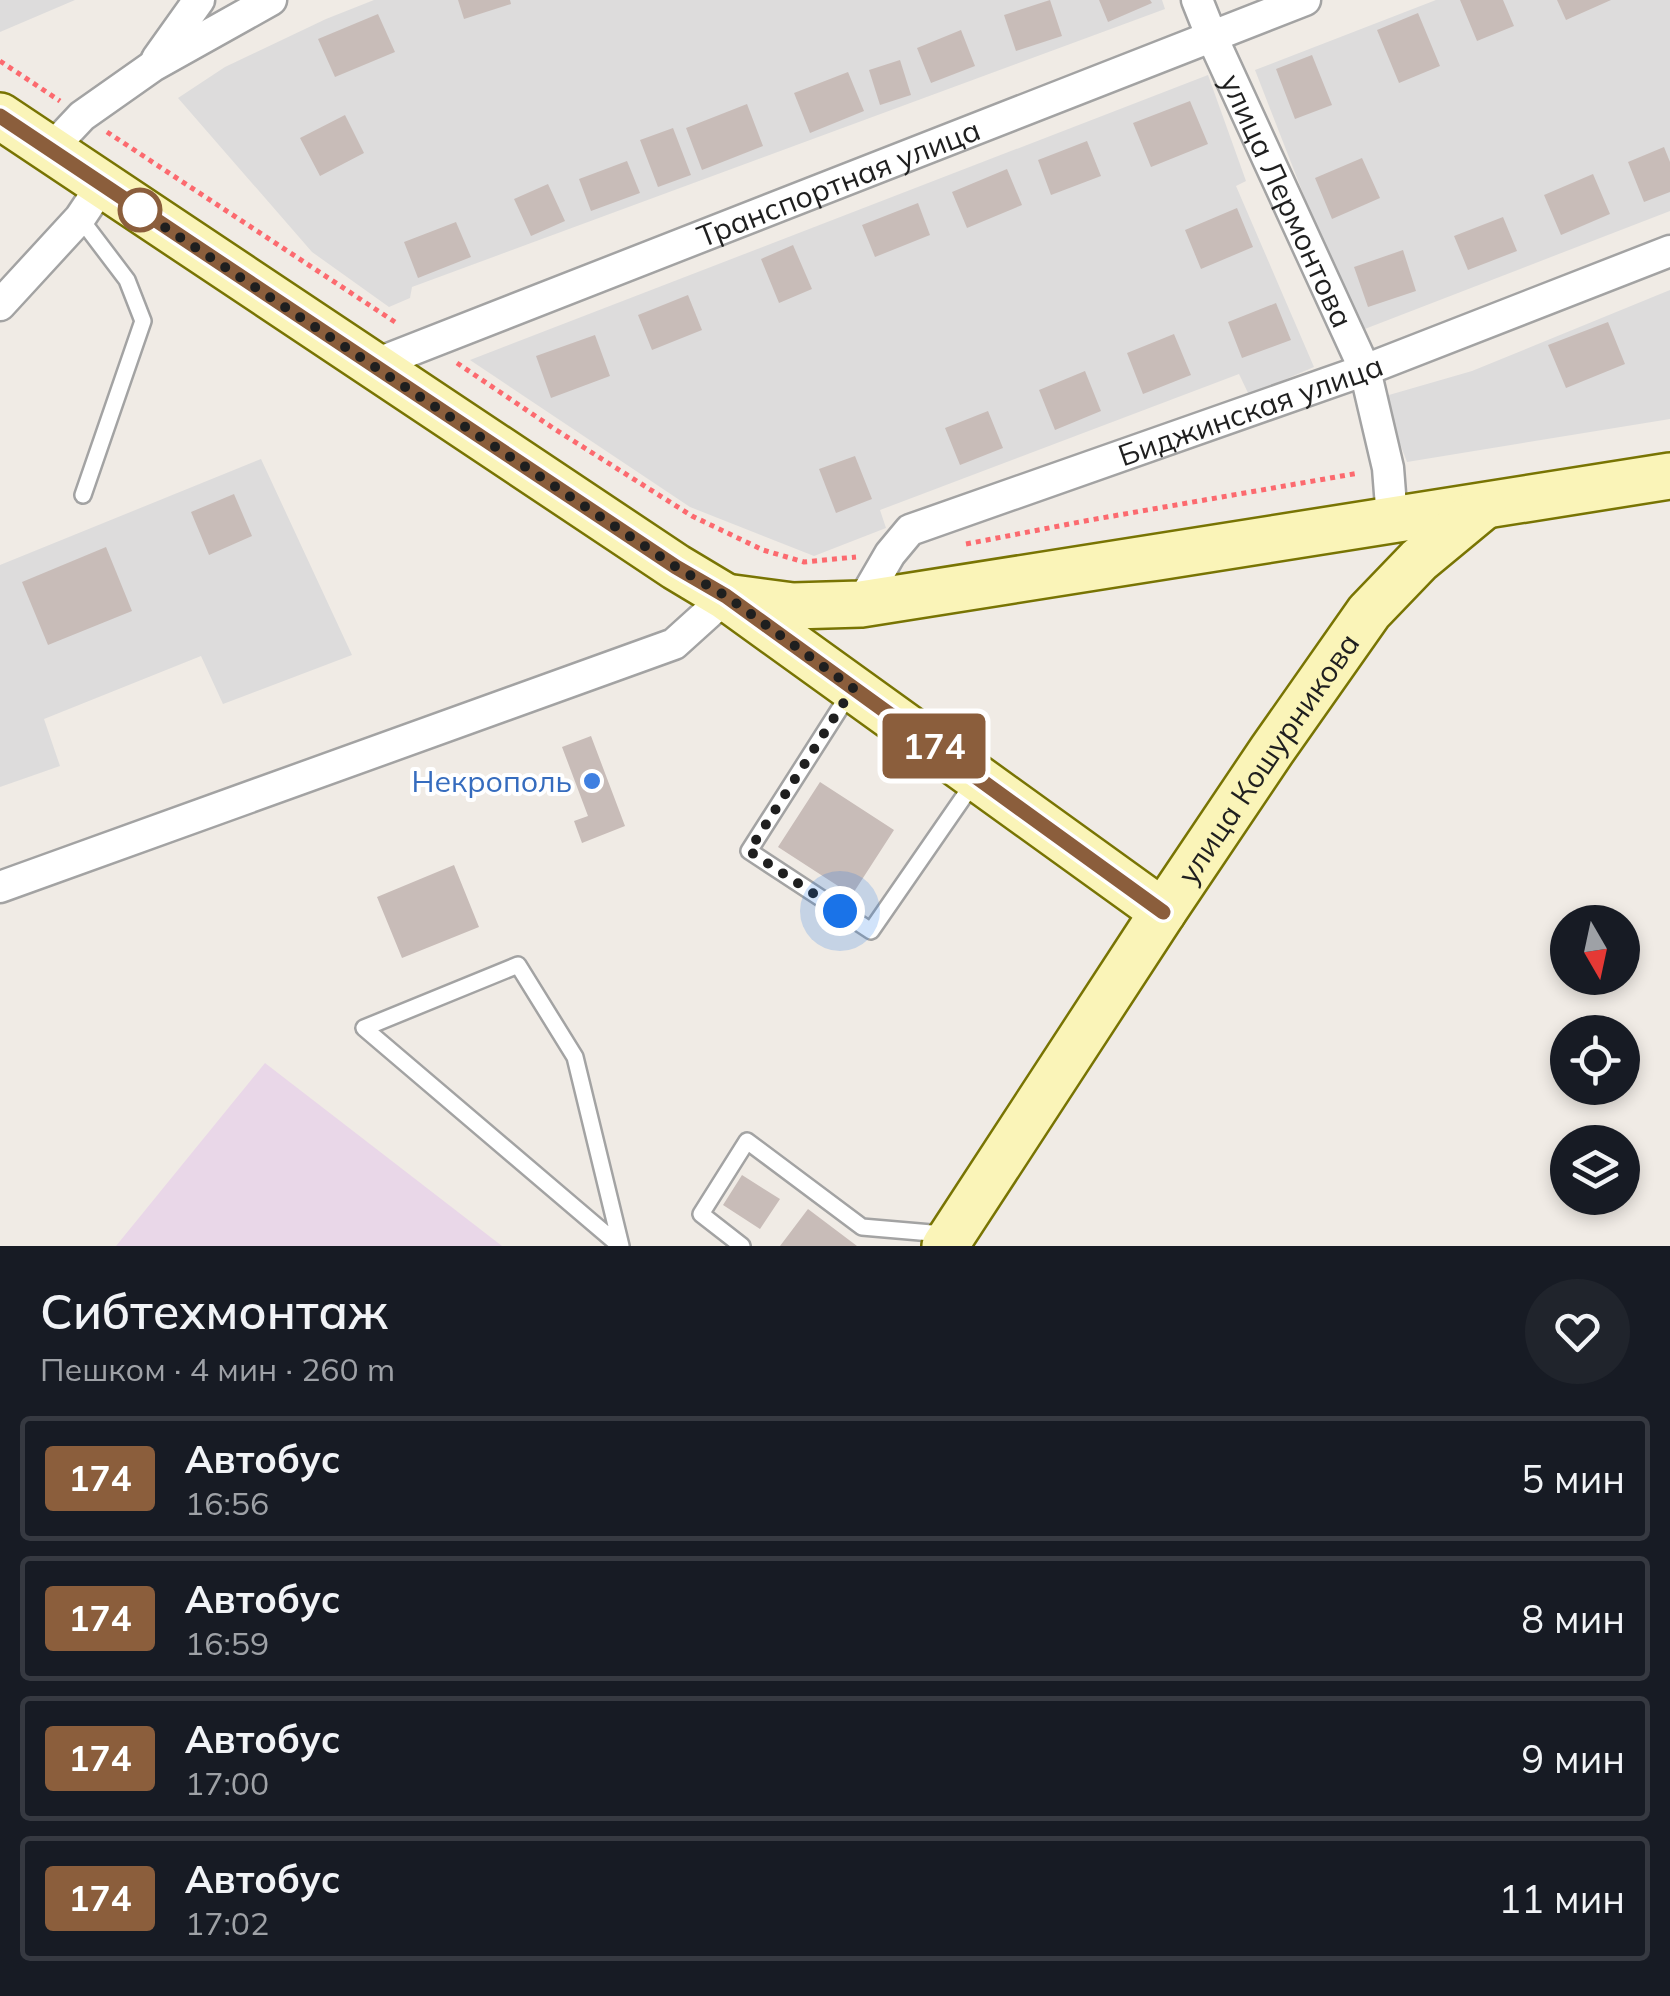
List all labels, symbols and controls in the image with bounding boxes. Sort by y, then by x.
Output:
street label: улица Лермонтова [1212,68,1362,333]
street label: Транспортная улица [692,110,986,255]
unlabelled marker [119,189,161,231]
street label: Биджинская улица [1113,346,1388,474]
street label: улица Кошурникова [1169,626,1367,891]
line badge: 174 [876,714,992,778]
text: 174 [902,724,966,768]
place label: Некрополь [411,762,572,800]
marker: Некрополь [581,770,603,792]
your location [815,886,865,936]
north arrow [1550,905,1640,995]
map controls [1550,905,1640,1215]
button: locate [1550,1015,1640,1105]
button: layers [1550,1125,1640,1215]
button: heart [1525,1279,1630,1384]
text: Сибтехмонтаж [40,1281,388,1341]
text: Пешком · 4 мин · 260 m [40,1349,395,1389]
text: Автобус [185,1435,340,1483]
text: 5 мин [1521,1455,1625,1503]
text: 174 [68,1456,132,1500]
text: 16:56 [185,1483,269,1523]
text: Автобус [185,1575,340,1623]
text: 8 мин [1521,1595,1625,1643]
text: 174 [68,1596,132,1640]
text: 16:59 [185,1623,269,1663]
text: Автобус [185,1715,340,1763]
text: 9 мин [1521,1735,1625,1783]
text: 174 [68,1736,132,1780]
text: 17:00 [185,1763,269,1803]
text: Автобус [185,1855,340,1903]
text: 11 мин [1499,1875,1625,1923]
text: 174 [68,1876,132,1920]
text: 17:02 [185,1903,269,1943]

